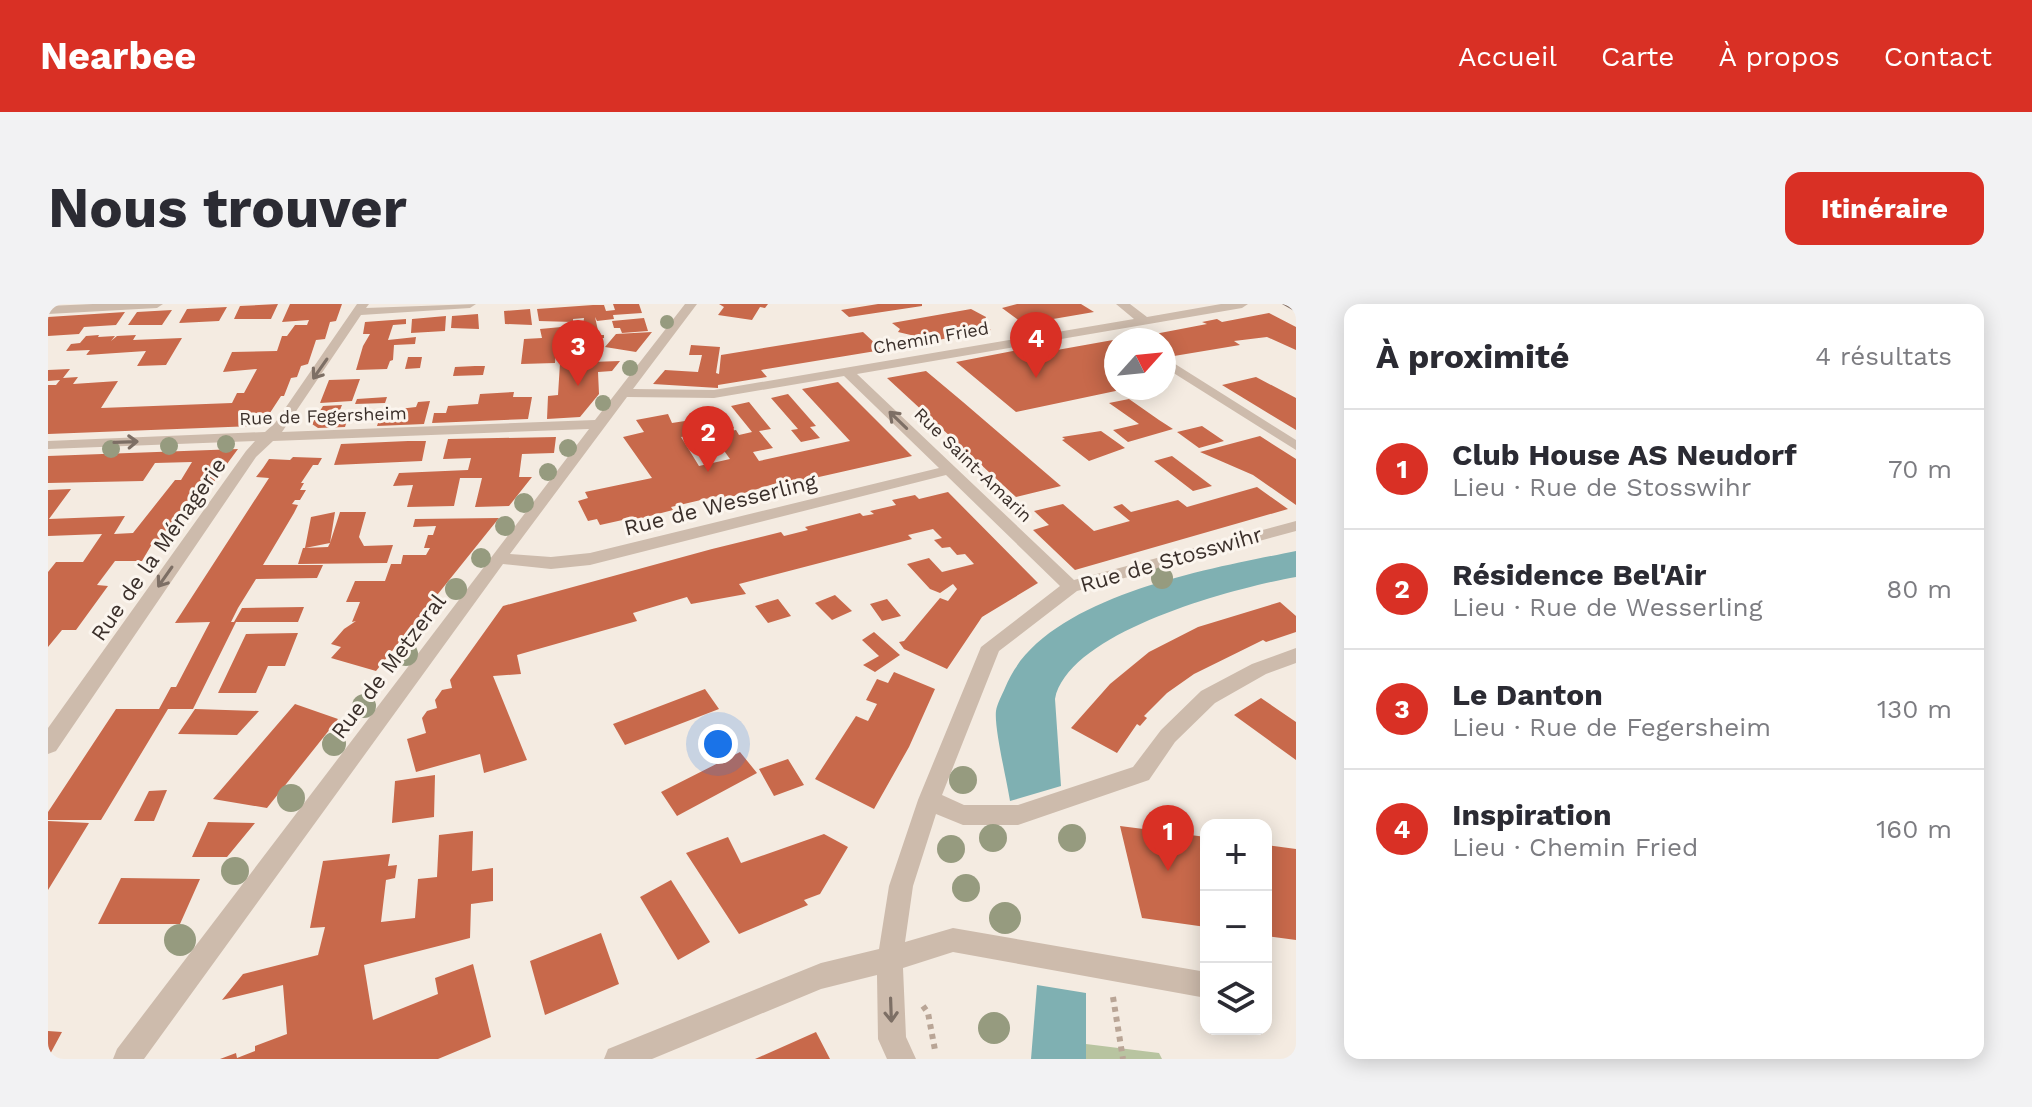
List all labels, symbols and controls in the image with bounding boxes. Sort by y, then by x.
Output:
text: Nearbee [40,34,196,78]
text: Accueil [1458,40,1557,73]
text: Carte [1601,40,1675,73]
text: À propos [1719,40,1840,73]
text: Contact [1884,40,1992,73]
button: Itinéraire [1785,172,1984,245]
text: Nous trouver [48,175,407,241]
pin: 4 [1010,312,1062,378]
street label: Chemin Fried [871,317,990,358]
pin: 3 [552,320,604,386]
north arrow [1104,328,1176,400]
text: À proximité [1376,336,1570,376]
text: 4 résultats [1815,341,1952,371]
one-way arrow [312,357,328,379]
street label: Rue de Fegersheim [239,402,407,429]
street label: Rue Saint-Amarin [910,403,1037,526]
pin: 2 [682,406,734,472]
one-way arrow [888,411,908,430]
one-way arrow [112,435,139,450]
text: Club House AS Neudorf [1452,437,1797,472]
street label: Rue de la Ménagerie [86,453,231,646]
text: 1 [1396,454,1408,484]
text: 70 m [1888,454,1952,484]
street label: Rue de Wesserling [621,468,819,541]
text: Lieu · Rue de Stosswihr [1452,472,1751,502]
street label: Rue de Stosswihr [1077,522,1265,597]
text: Résidence Bel'Air [1452,557,1707,592]
one-way arrow [157,565,173,587]
text: 2 [1394,574,1410,604]
text: 80 m [1886,574,1952,604]
street label: Rue de Metzeral [326,589,451,743]
text: Lieu · Rue de Wesserling [1452,592,1763,622]
text: Le Danton [1452,677,1603,712]
text: 3 [1394,694,1410,724]
text: 130 m [1877,694,1952,724]
text: Lieu · Rue de Fegersheim [1452,712,1771,742]
your location [698,724,738,764]
text: Inspiration [1452,797,1612,832]
pin: 1 [1142,805,1194,871]
text: 4 [1394,814,1410,844]
text: 160 m [1876,814,1952,844]
map controls [1200,819,1272,1035]
button: + [1200,819,1272,891]
text: Lieu · Chemin Fried [1452,832,1698,862]
button: − [1200,891,1272,963]
button: layers [1200,963,1272,1035]
one-way arrow [884,996,899,1023]

